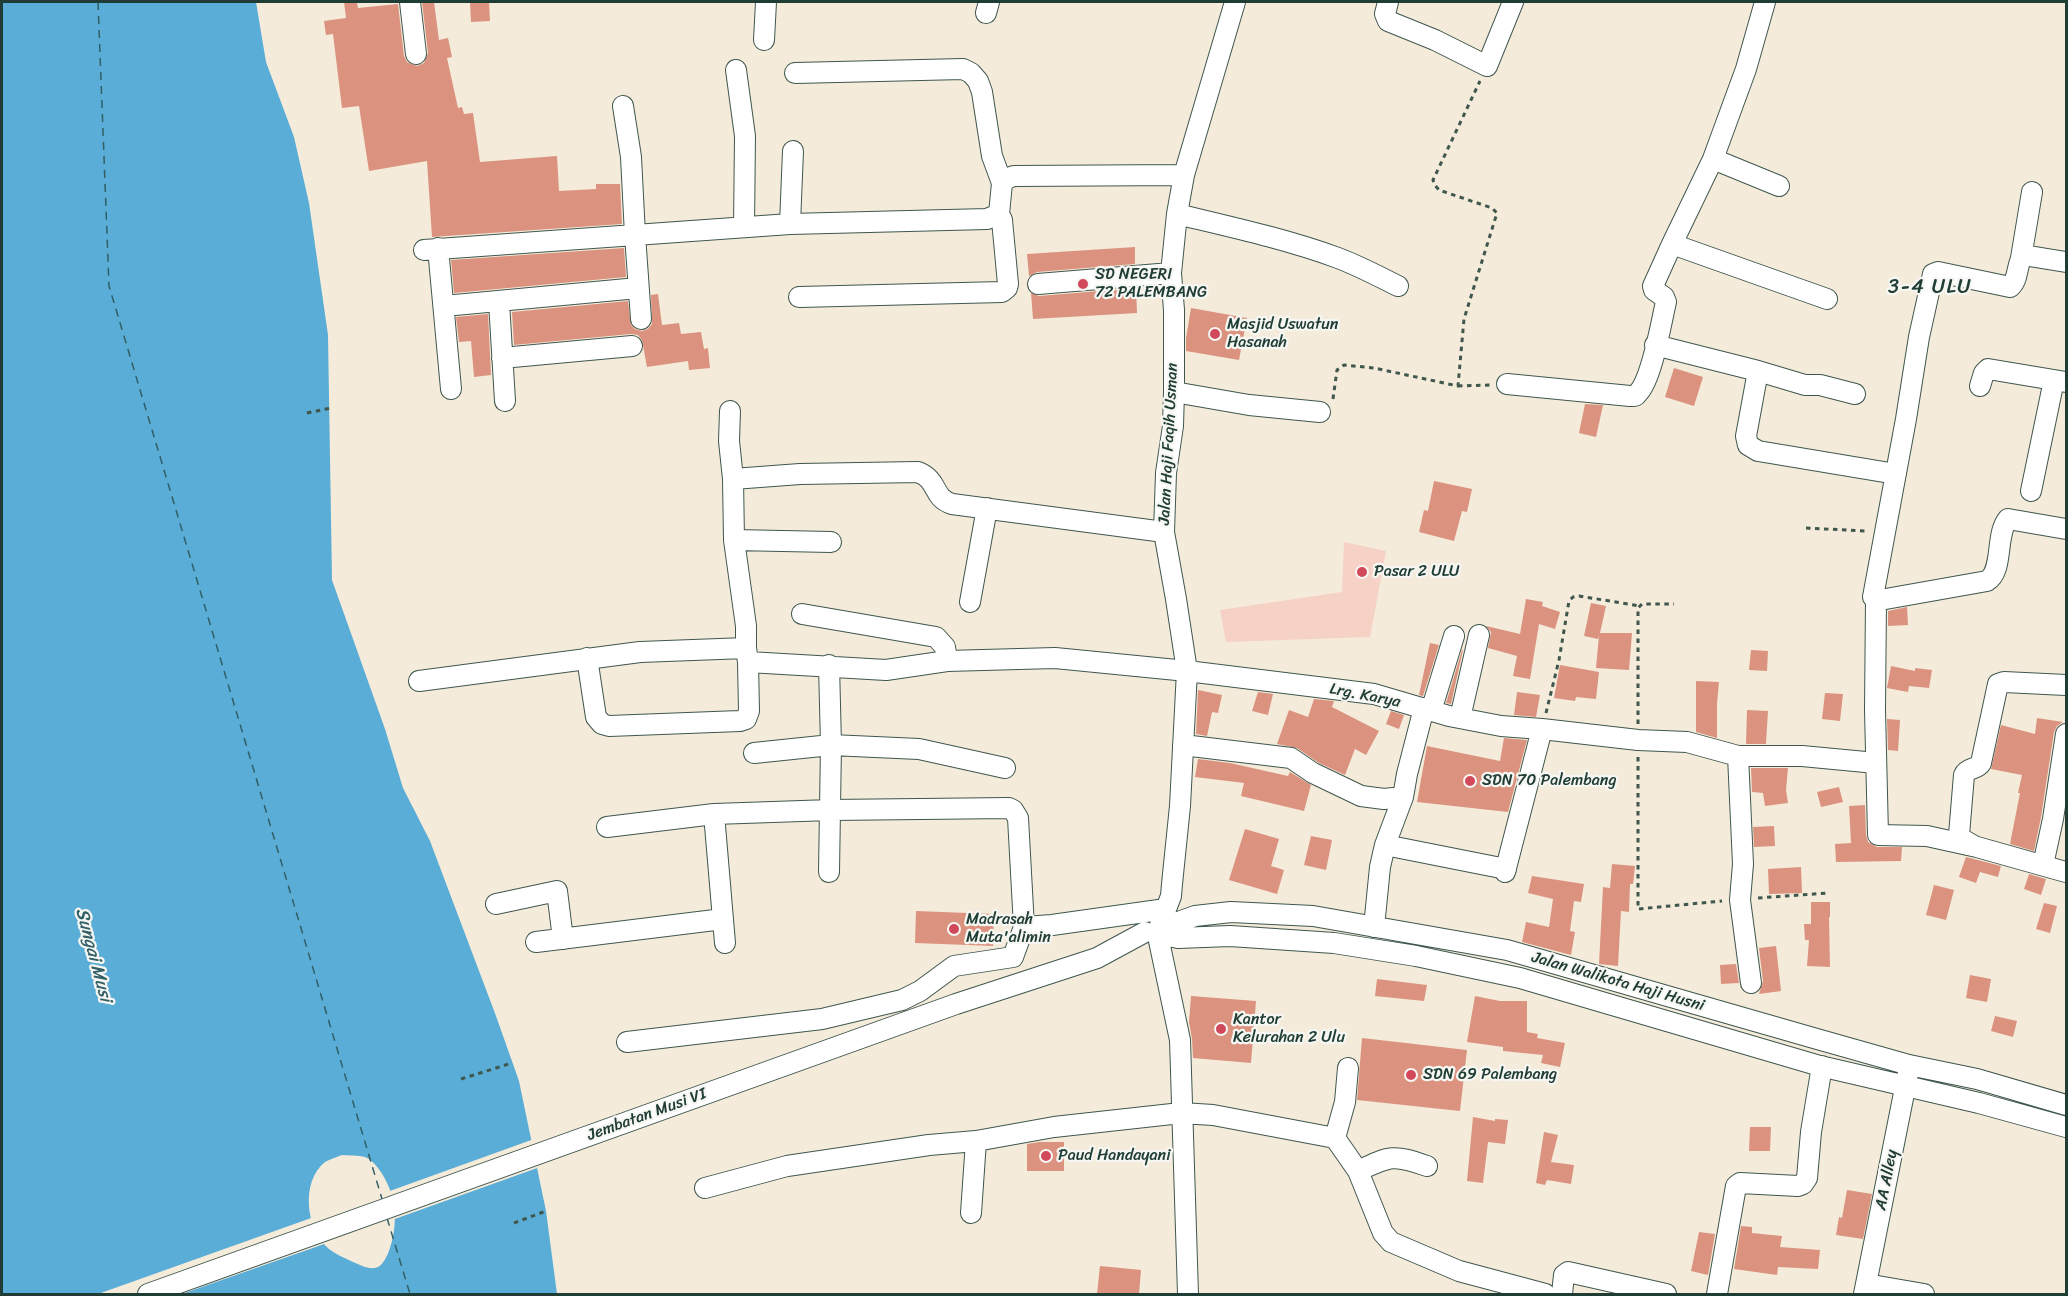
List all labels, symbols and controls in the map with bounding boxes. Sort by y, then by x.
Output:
place label: SD NEGERI 72 PALEMBANG [1095,265,1207,303]
district label: 3-4 ULU [1888,276,1972,300]
marker: SD NEGERI 72 PALEMBANG [1076,277,1090,291]
place label: Masjid Uswatun Hasanah [1227,315,1338,353]
marker: Masjid Uswatun Hasanah [1208,327,1222,341]
street label: Jalan Haji Faqih Usman [1155,362,1183,526]
place label: Pasar 2 ULU [1374,562,1460,582]
marker: Pasar 2 ULU [1355,565,1369,579]
street label: Lrg. Karya [1328,680,1402,712]
place label: SDN 70 Palembang [1482,771,1617,791]
marker: SDN 70 Palembang [1463,774,1477,788]
water label: Sungai Musi [70,906,116,1004]
place label: Madrasah Muta'alimin [966,910,1051,948]
marker: Madrasah Muta'alimin [947,922,961,936]
street label: Jalan Walikota Haji Husni [1529,948,1707,1016]
place label: Kantor Kelurahan 2 Ulu [1233,1010,1345,1048]
marker: Kantor Kelurahan 2 Ulu [1214,1022,1228,1036]
place label: SDN 69 Palembang [1423,1065,1557,1085]
marker: SDN 69 Palembang [1404,1068,1418,1082]
street label: Jembatan Musi VI [585,1085,709,1145]
place label: Paud Handayani [1058,1146,1171,1166]
street label: AA Alley [1872,1148,1902,1212]
marker: Paud Handayani [1039,1149,1053,1163]

